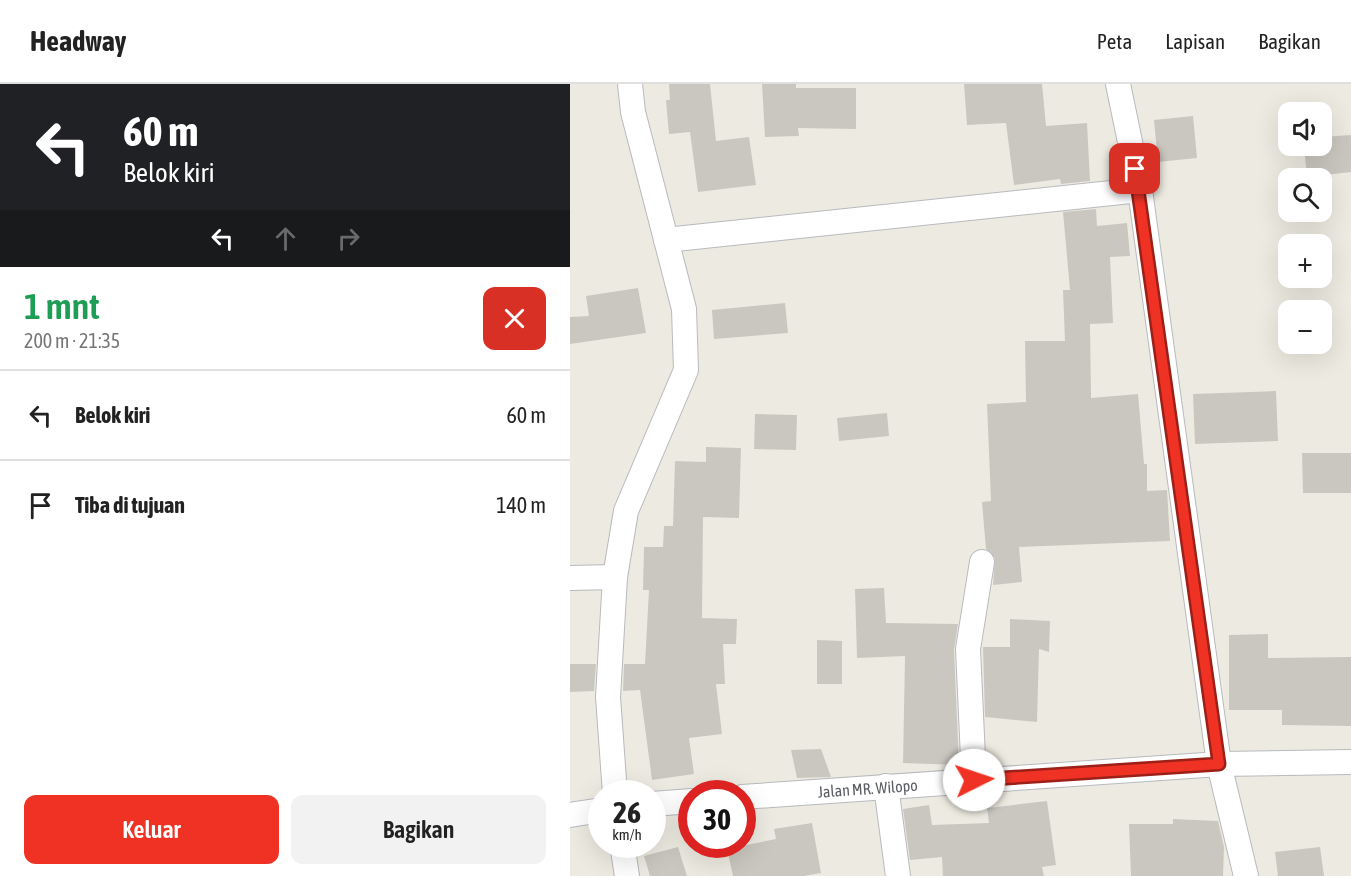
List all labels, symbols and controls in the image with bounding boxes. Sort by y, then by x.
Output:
text: Headway [30,25,126,57]
text: Peta [1097,29,1132,53]
text: Lapisan [1165,29,1225,53]
text: Bagikan [1258,29,1321,53]
map controls [1278,102,1332,354]
button: sound [1278,102,1332,156]
text: 60 m [123,107,198,155]
icon: left [24,108,102,186]
pin [1109,143,1160,194]
icon: arrive [1118,152,1151,185]
text: Belok kiri [123,157,215,188]
button: search [1278,168,1332,222]
icon: left [206,222,239,255]
icon: ahead [269,222,302,255]
icon: right [332,222,365,255]
button: + [1278,234,1332,288]
text: 1 mnt [24,285,100,327]
button: close [483,287,546,350]
button: − [1278,300,1332,354]
text: 200 m · 21:35 [24,329,120,352]
icon: left [24,399,57,432]
text: Belok kiri [75,402,150,428]
text: 60 m [506,402,546,428]
icon: arrive [24,489,57,522]
text: Tiba di tujuan [75,492,185,518]
text: 140 m [496,492,546,518]
position arrow [942,748,1006,812]
street label: Jalan MR. Wilopo [817,776,918,801]
speed limit sign: 30 [678,780,756,858]
button: Keluar [24,795,279,864]
button: Bagikan [291,795,546,864]
text: 26 [613,795,641,829]
text: km/h [612,826,642,843]

